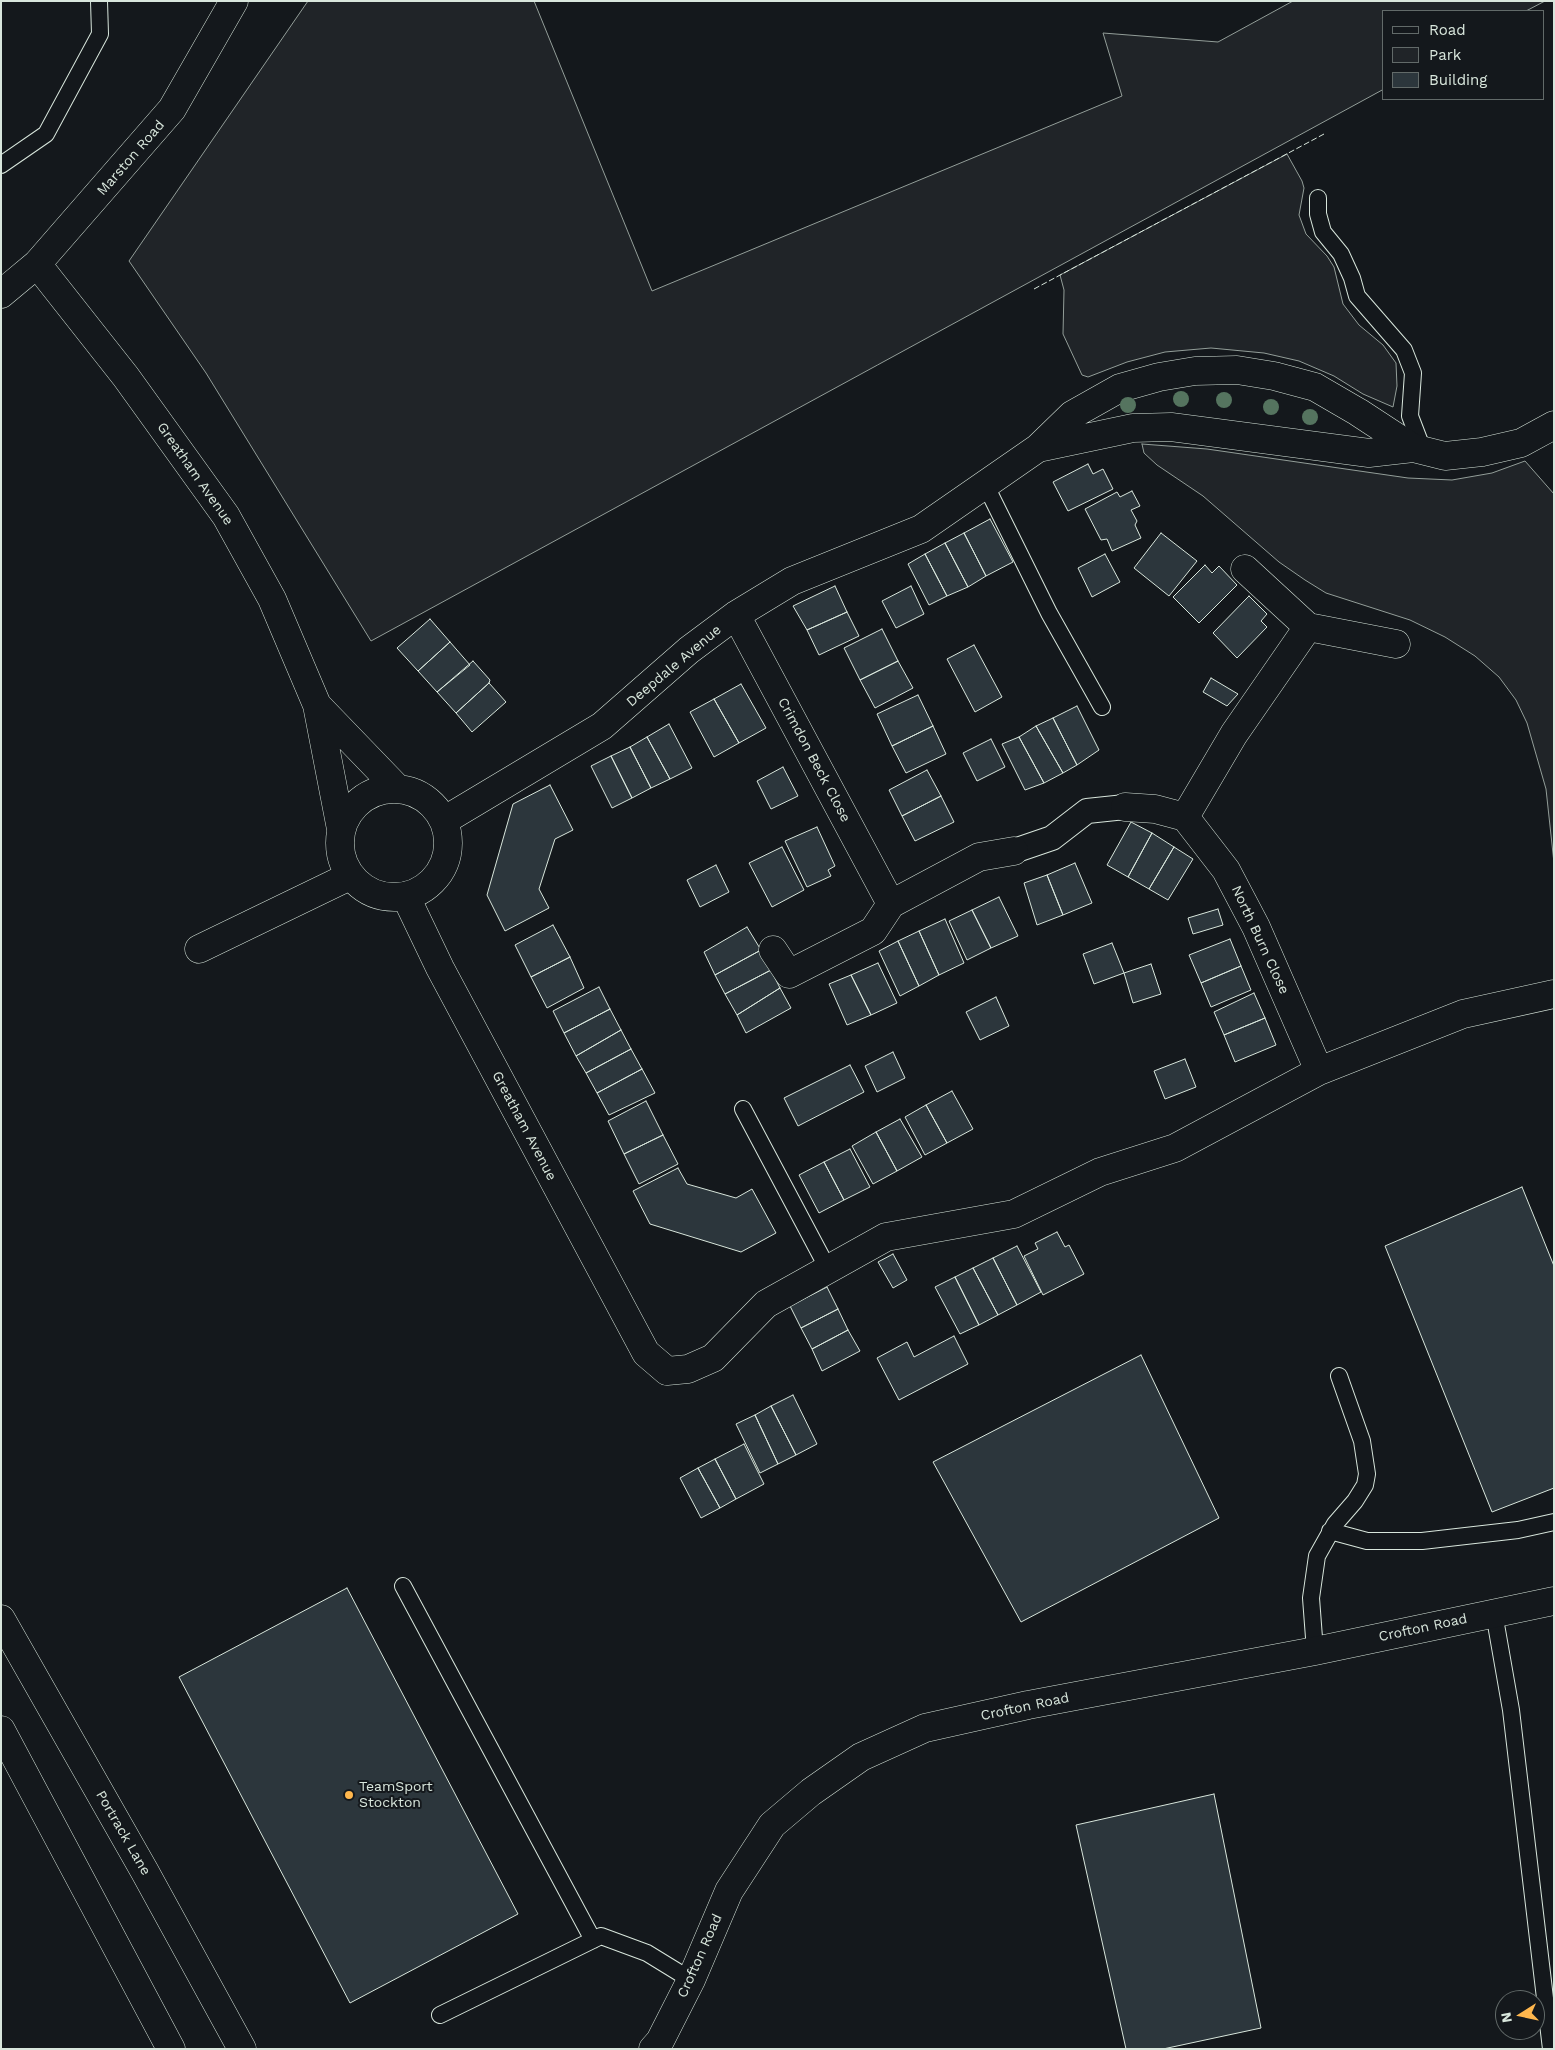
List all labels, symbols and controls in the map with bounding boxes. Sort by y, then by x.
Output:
legend [1382,10,1545,100]
text: Road [1429,21,1466,39]
text: Park [1429,46,1461,64]
text: Building [1429,71,1487,89]
street label: Marston Road [94,117,168,199]
street label: Greatham Avenue [153,419,237,529]
street label: Deepdale Avenue [623,622,725,710]
street label: Crimdon Beck Close [774,695,854,825]
street label: North Burn Close [1227,883,1293,997]
street label: Greatham Avenue [488,1068,560,1184]
street label: Crofton Road [1377,1610,1469,1646]
street label: Crofton Road [979,1689,1071,1725]
place label: TeamSport Stockton [359,1779,432,1811]
street label: Portrack Lane [92,1788,154,1878]
marker: TeamSport Stockton [343,1789,355,1801]
street label: Crofton Road [674,1911,726,2001]
north arrow [1495,1990,1545,2040]
text: N [1497,2011,1515,2024]

